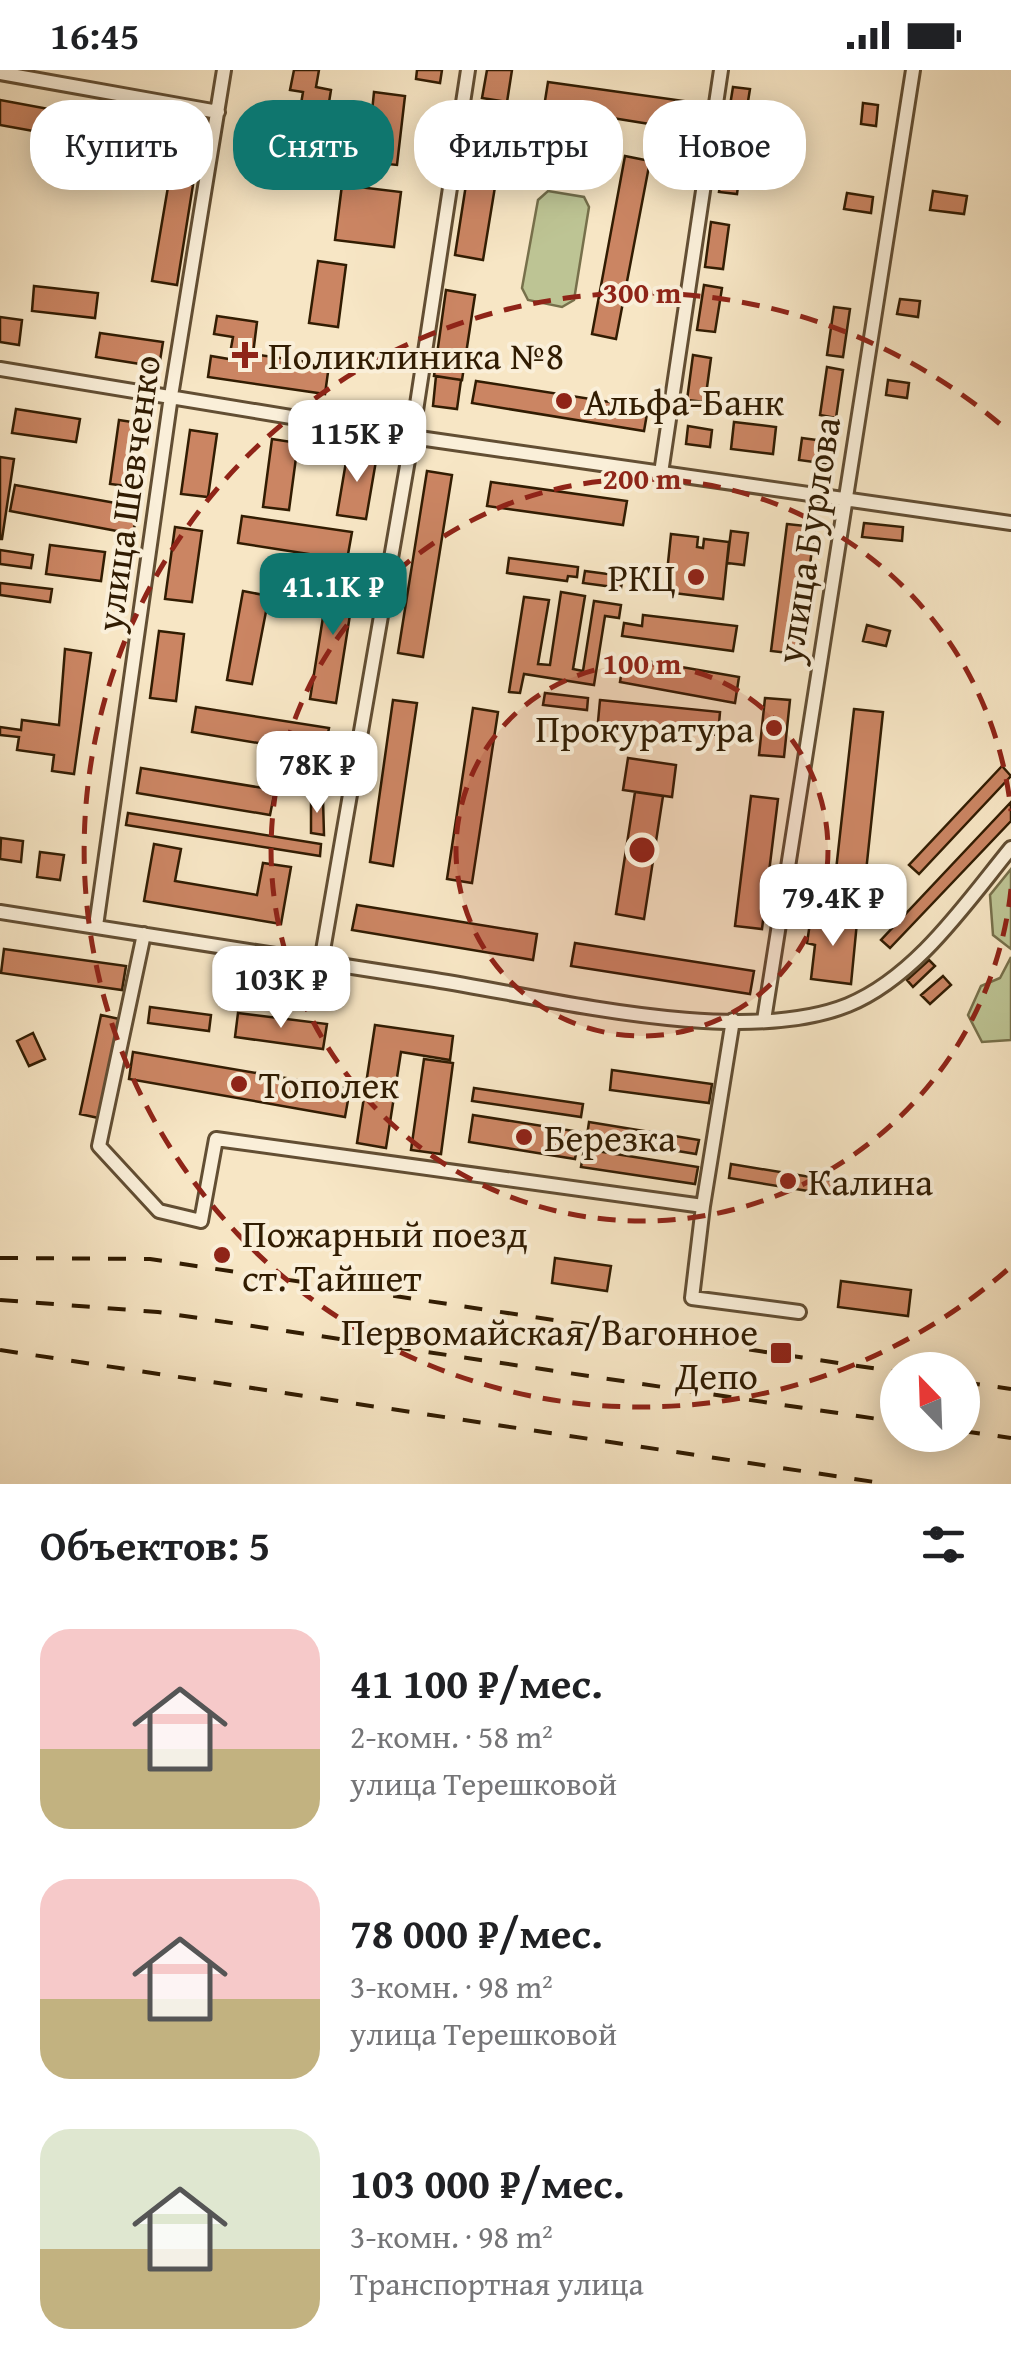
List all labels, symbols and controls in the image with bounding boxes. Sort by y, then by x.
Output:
text: 16:45 [50,7,140,63]
chip: Купить [30,100,213,190]
chip: Снять [233,100,394,190]
chip: Фильтры [414,100,623,190]
chip: Новое [643,100,806,190]
text: 300 m [603,270,682,314]
place label: Поликлиника №8 [268,327,564,383]
marker: Поликлиника №8 [232,342,258,368]
street label: улица Шевченко [80,351,174,636]
place label: Альфа-Банк [584,373,784,429]
marker: Альфа-Банк [553,390,575,412]
pin: 115K ₽ [276,400,438,485]
text: 115K ₽ [310,409,404,456]
street label: улица Бурлова [760,413,854,668]
text: 200 m [603,456,682,500]
place label: РКЦ [608,549,676,605]
pin: 41.1K ₽ [241,553,425,638]
text: 41.1K ₽ [282,562,384,609]
marker: РКЦ [685,566,707,588]
text: 100 m [603,641,682,685]
place label: Прокуратура [535,700,754,756]
marker: Прокуратура [763,717,785,739]
pin: 78K ₽ [247,731,387,816]
text: 78K ₽ [279,740,356,787]
centre of rings [624,832,660,868]
pin: 79.4K ₽ [741,864,925,949]
text: 79.4K ₽ [782,873,884,920]
pin: 103K ₽ [200,946,362,1031]
text: 103K ₽ [234,955,328,1002]
place label: Тополек [259,1056,399,1112]
marker: Тополек [228,1073,250,1095]
place label: Березка [544,1109,676,1165]
marker: Березка [513,1126,535,1148]
place label: Калина [808,1153,933,1209]
marker: Калина [777,1170,799,1192]
place label: Пожарный поезд ст. Тайшет [242,1205,528,1305]
marker: Пожарный поезд ст. Тайшет [211,1244,233,1266]
place label: Первомайская/Вагонное Депо [341,1303,758,1403]
marker: Первомайская/Вагонное Депо [768,1340,794,1366]
north arrow [880,1352,980,1452]
map controls [880,1352,980,1452]
text: Объектов: 5 [40,1514,270,1575]
icon: filters [916,1517,971,1572]
text: 41 100 ₽/мес. [350,1652,603,1713]
icon: home [120,1669,240,1789]
text: 2-комн. · 58 m² [350,1713,553,1760]
text: улица Терешковой [350,1760,617,1807]
text: 78 000 ₽/мес. [350,1902,603,1963]
icon: home [120,1919,240,2039]
text: 3-комн. · 98 m² [350,1963,553,2010]
text: улица Терешковой [350,2010,617,2057]
text: 103 000 ₽/мес. [350,2152,624,2213]
icon: home [120,2169,240,2289]
text: 3-комн. · 98 m² [350,2213,553,2260]
text: Транспортная улица [350,2260,644,2307]

